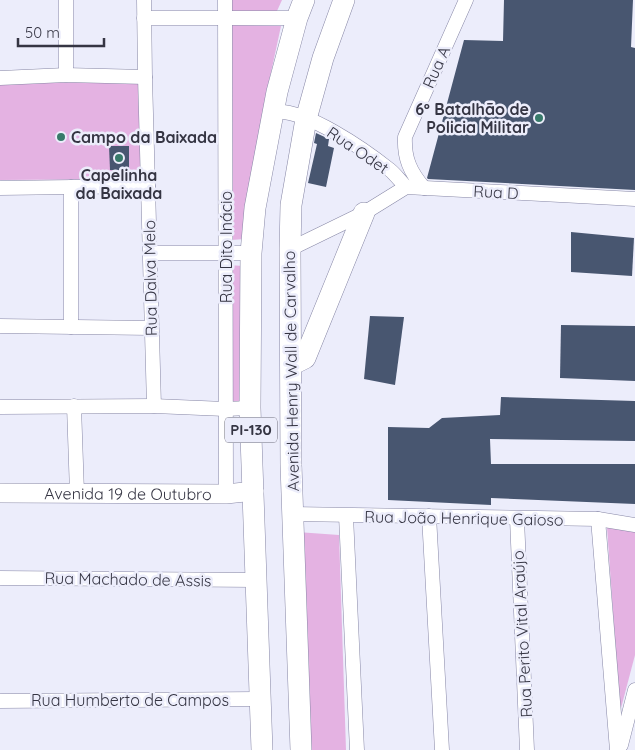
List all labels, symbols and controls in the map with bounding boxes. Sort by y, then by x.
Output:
scale bar [18,15,104,47]
text: 50 m [25,23,60,42]
street label: Rua A [418,43,454,91]
place label: 6º Batalhão de Policia Militar [415,99,529,137]
marker: 6º Batalhão de Policia Militar [533,112,545,124]
street label: Rua Odet [323,122,393,178]
place label: Campo da Baixada [71,127,217,147]
marker: Campo da Baixada [55,131,67,143]
marker: Capelinha da Baixada [113,152,125,164]
place label: Capelinha da Baixada [76,165,162,203]
street label: Rua D [473,181,519,203]
street label: Rua Dito Inácio [216,191,236,303]
street label: Rua Dalva Melo [139,220,161,336]
street label: Avenida Henry Wall de Carvalho [279,250,303,492]
road number: PI-130 [225,418,277,442]
street label: Avenida 19 de Outubro [44,483,212,504]
street label: Rua João Henrique Gaioso [364,506,564,530]
street label: Rua Perito Vital Araújo [508,550,536,718]
street label: Rua Machado de Assis [44,568,212,590]
street label: Rua Humberto de Campos [31,690,229,710]

